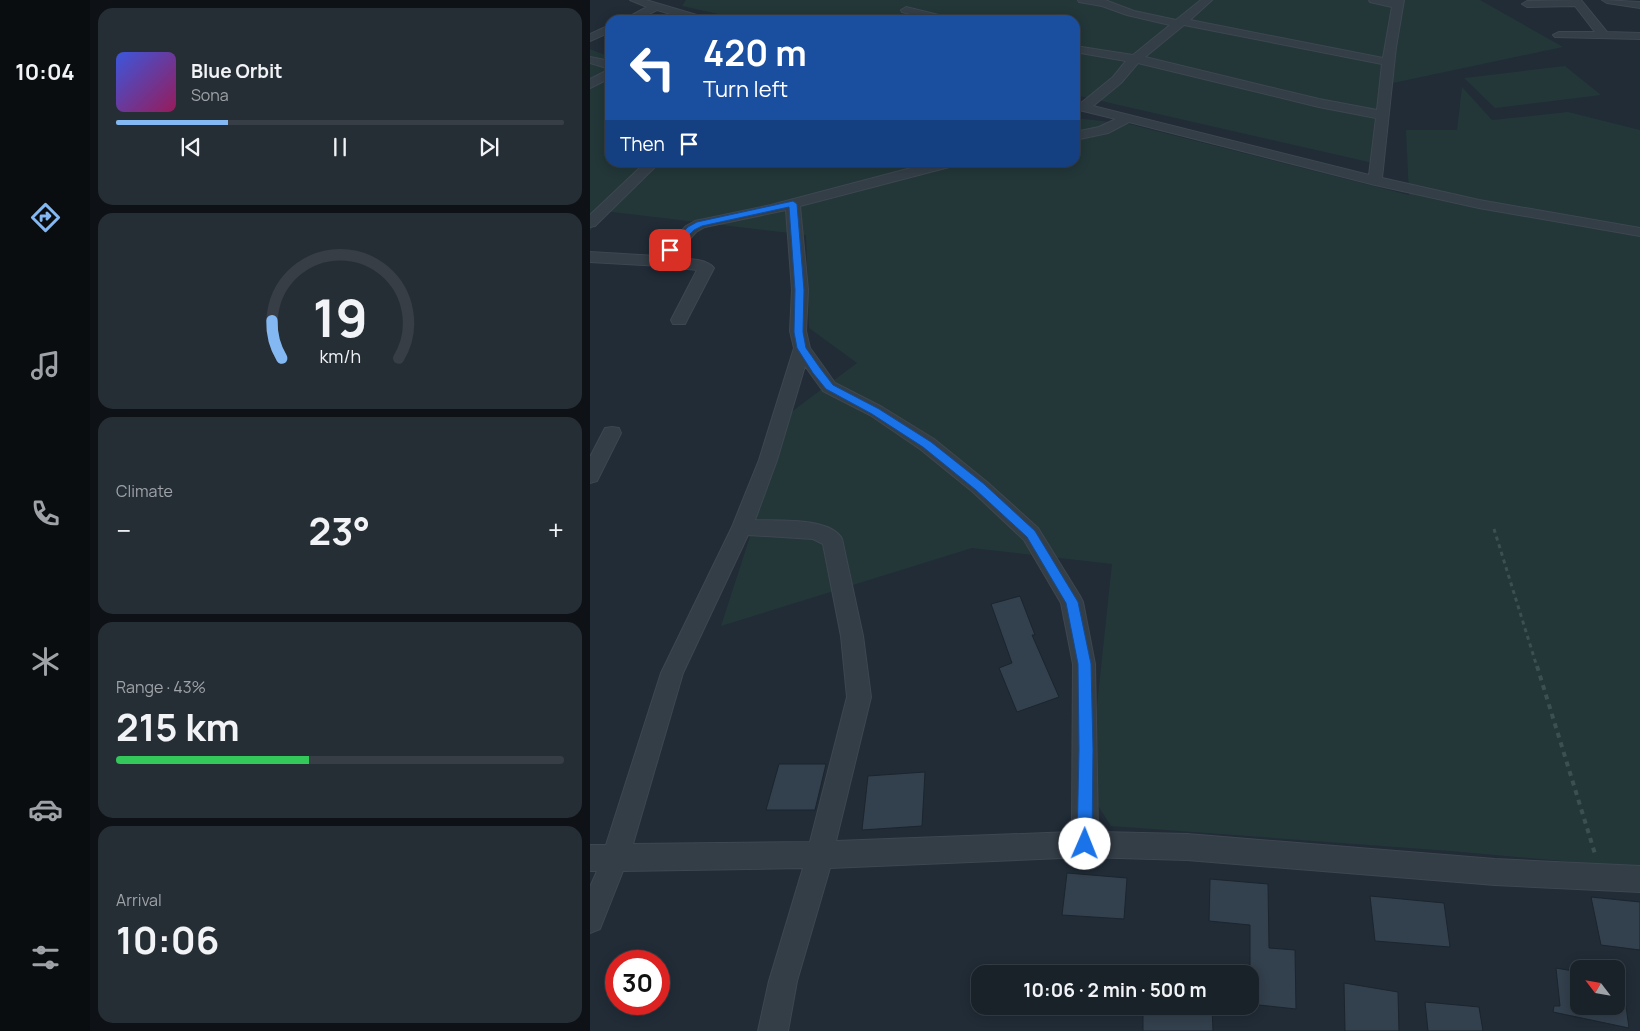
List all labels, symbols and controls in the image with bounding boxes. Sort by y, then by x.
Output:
text: 420 m [703,29,807,77]
icon: left [620,35,685,100]
text: 10:04 [15,57,75,87]
text: Blue Orbit [191,58,283,84]
text: Turn left [703,74,788,104]
text: Sona [191,84,229,106]
icon: arrive [675,130,703,158]
text: Then [620,131,665,157]
icon: previous [177,133,205,161]
icon: pause [326,133,354,161]
icon: next [475,133,503,161]
icon: directions [28,200,63,235]
pin [649,229,691,271]
icon: arrive [656,236,684,264]
text: 19 [312,282,368,353]
text: km/h [319,344,361,368]
icon: music [28,348,63,383]
text: Climate [116,480,173,502]
icon: phone [28,496,63,531]
text: 23° [309,504,370,556]
text: − [116,511,131,549]
text: + [548,511,564,549]
icon: climate [28,644,63,679]
text: Range · 43% [116,676,206,698]
text: 215 km [116,700,240,752]
icon: car [28,792,63,827]
position arrow [1058,817,1110,869]
text: Arrival [116,889,162,911]
text: 10:06 [116,913,219,965]
icon: filters [28,940,63,975]
speed limit sign: 30 [605,950,670,1015]
north arrow [1570,960,1625,1015]
map controls [1570,960,1625,1015]
text: 10:06 · 2 min · 500 m [1023,977,1207,1003]

